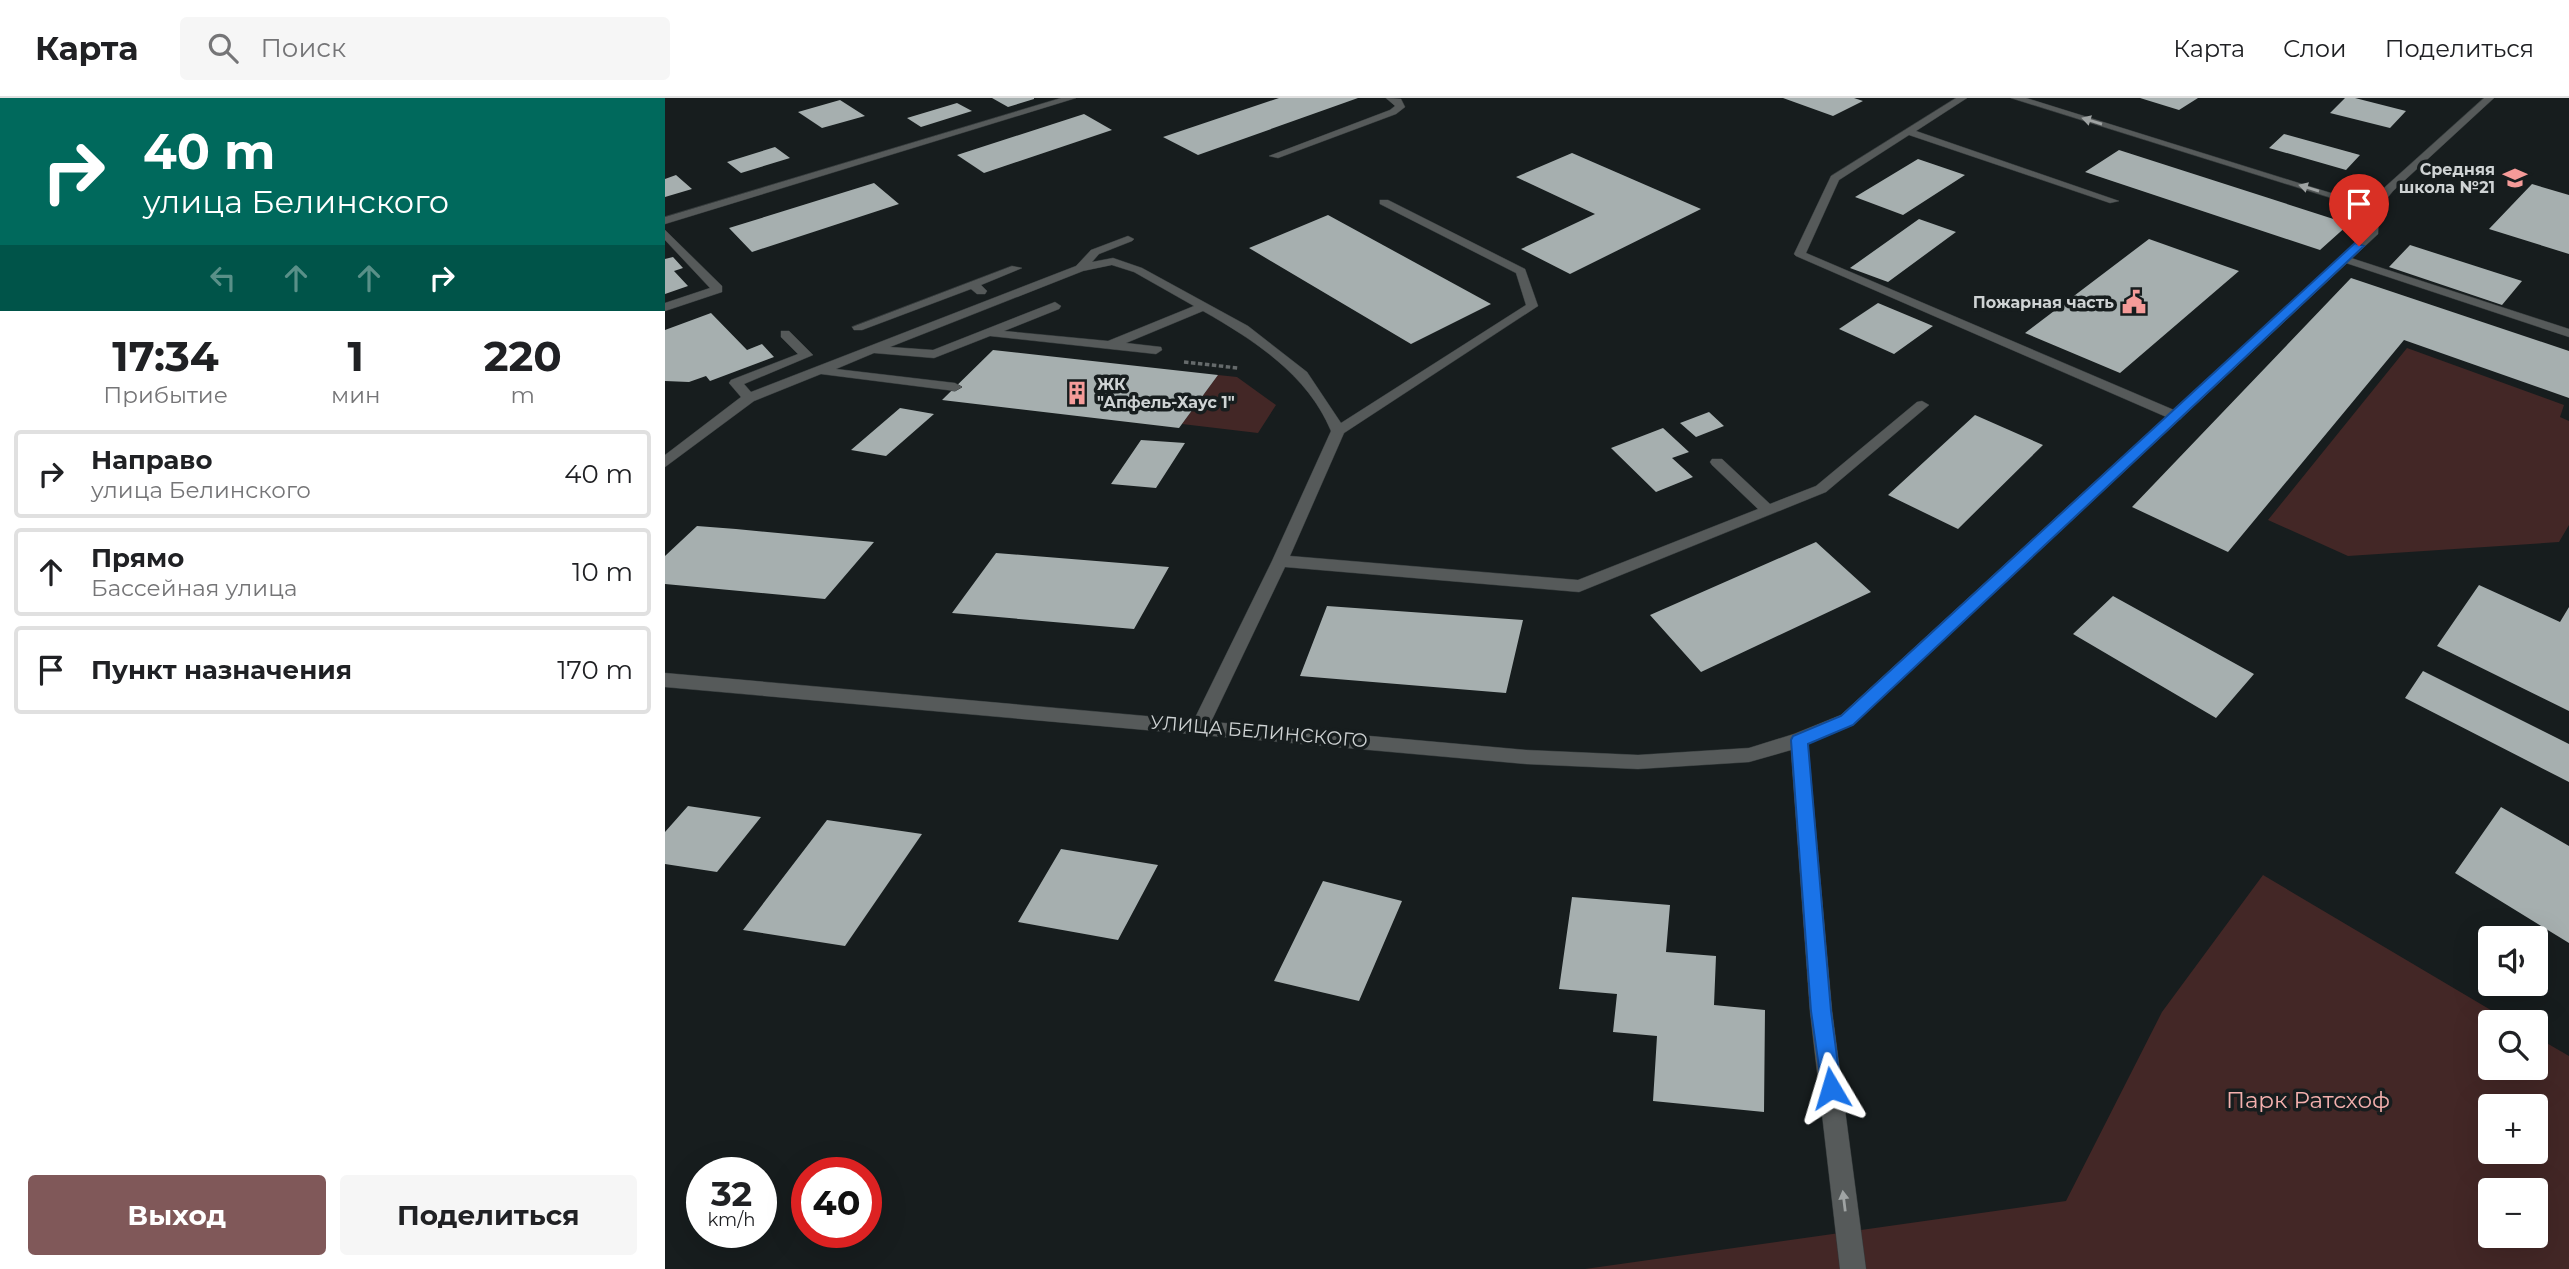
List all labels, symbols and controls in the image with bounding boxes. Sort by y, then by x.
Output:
search box [180,17,670,80]
text: Карта [35,28,138,68]
icon: search [204,29,242,67]
text: Поиск [260,32,346,64]
text: Карта [2173,34,2245,63]
text: Слои [2283,34,2347,63]
text: Поделиться [2385,34,2534,63]
one-way arrow [2081,115,2102,126]
text: 40 m [143,122,275,181]
icon: right [28,126,119,217]
place label: Средняя школа №21 [2399,160,2495,197]
school or university icon: Средняя школа №21 [2501,164,2529,192]
pin [2329,174,2389,246]
text: улица Белинского [143,182,449,221]
one-way arrow [2298,182,2319,192]
icon: arrive [2340,185,2378,223]
icon: left [204,259,242,297]
icon: ahead [277,259,315,297]
icon: ahead [350,259,388,297]
icon: right [423,259,461,297]
public building icon: Пожарная часть [2120,288,2148,316]
place label: Пожарная часть [1973,293,2114,312]
text: 17:34 [112,330,219,382]
text: 1 [348,330,364,382]
text: 220 [484,330,562,382]
place label: ЖК "Апфель-Хаус 1" [1097,375,1235,412]
building icon: ЖК "Апфель-Хаус 1" [1063,379,1091,407]
text: Прибытие [103,381,228,409]
text: мин [331,381,381,409]
text: m [511,381,535,409]
text: Направо [91,444,212,476]
icon: right [32,455,70,493]
text: 40 m [564,458,633,490]
text: улица Белинского [91,476,311,504]
text: Прямо [91,542,184,574]
icon: ahead [32,553,70,591]
text: 10 m [572,556,633,588]
text: Бассейная улица [91,574,297,602]
icon: arrive [32,651,70,689]
text: Пункт назначения [91,654,352,686]
text: 170 m [557,654,633,686]
street label: УЛИЦА БЕЛИНСКОГО [1149,711,1369,752]
map controls [2478,926,2548,1248]
button: sound [2478,926,2548,996]
button: search [2478,1010,2548,1080]
position arrow [1794,1051,1868,1125]
park label: Парк Ратсхоф [2226,1086,2390,1114]
button: + [2478,1094,2548,1164]
speed limit sign: 40 [791,1157,882,1248]
text: 32 [711,1172,752,1215]
button: Выход [28,1175,326,1255]
button: Поделиться [340,1175,637,1255]
button: − [2478,1178,2548,1248]
one-way arrow [1839,1190,1850,1212]
text: km/h [707,1209,756,1231]

